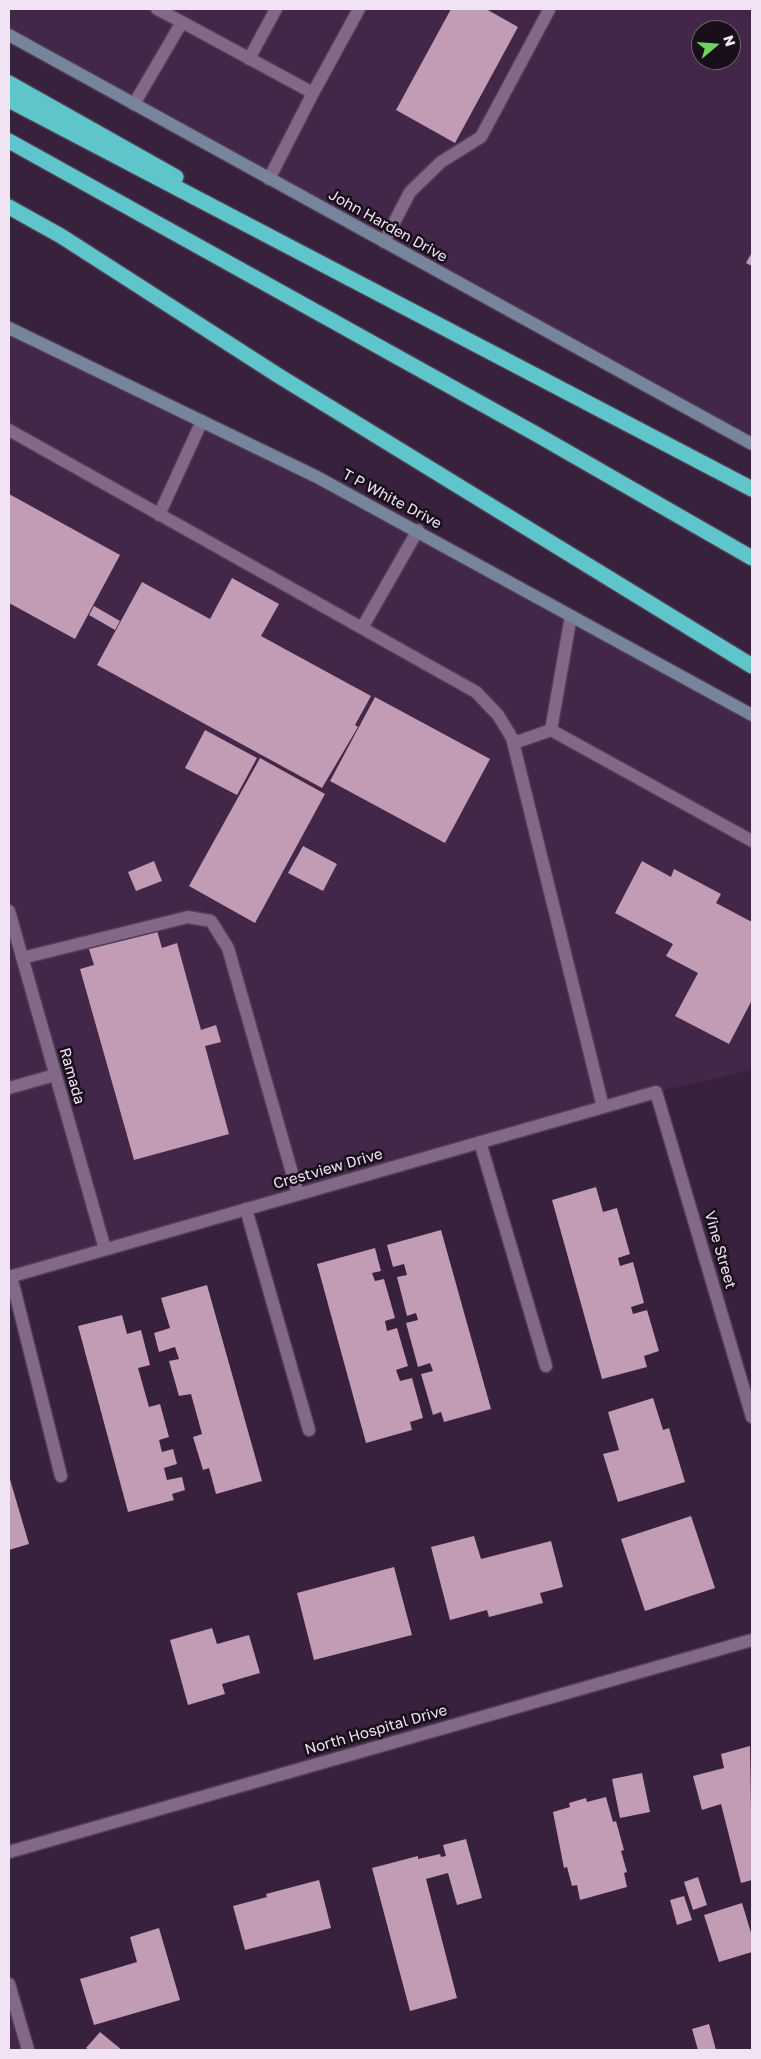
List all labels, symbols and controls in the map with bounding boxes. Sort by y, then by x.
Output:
north arrow [691,20,741,70]
text: N [720,33,740,48]
street label: John Harden Drive [325,186,451,266]
street label: T P White Drive [339,465,445,533]
street label: Ramada [55,1046,89,1106]
street label: Crestview Drive [271,1145,385,1193]
street label: Vine Street [700,1209,740,1291]
street label: North Hospital Drive [303,1701,449,1759]

